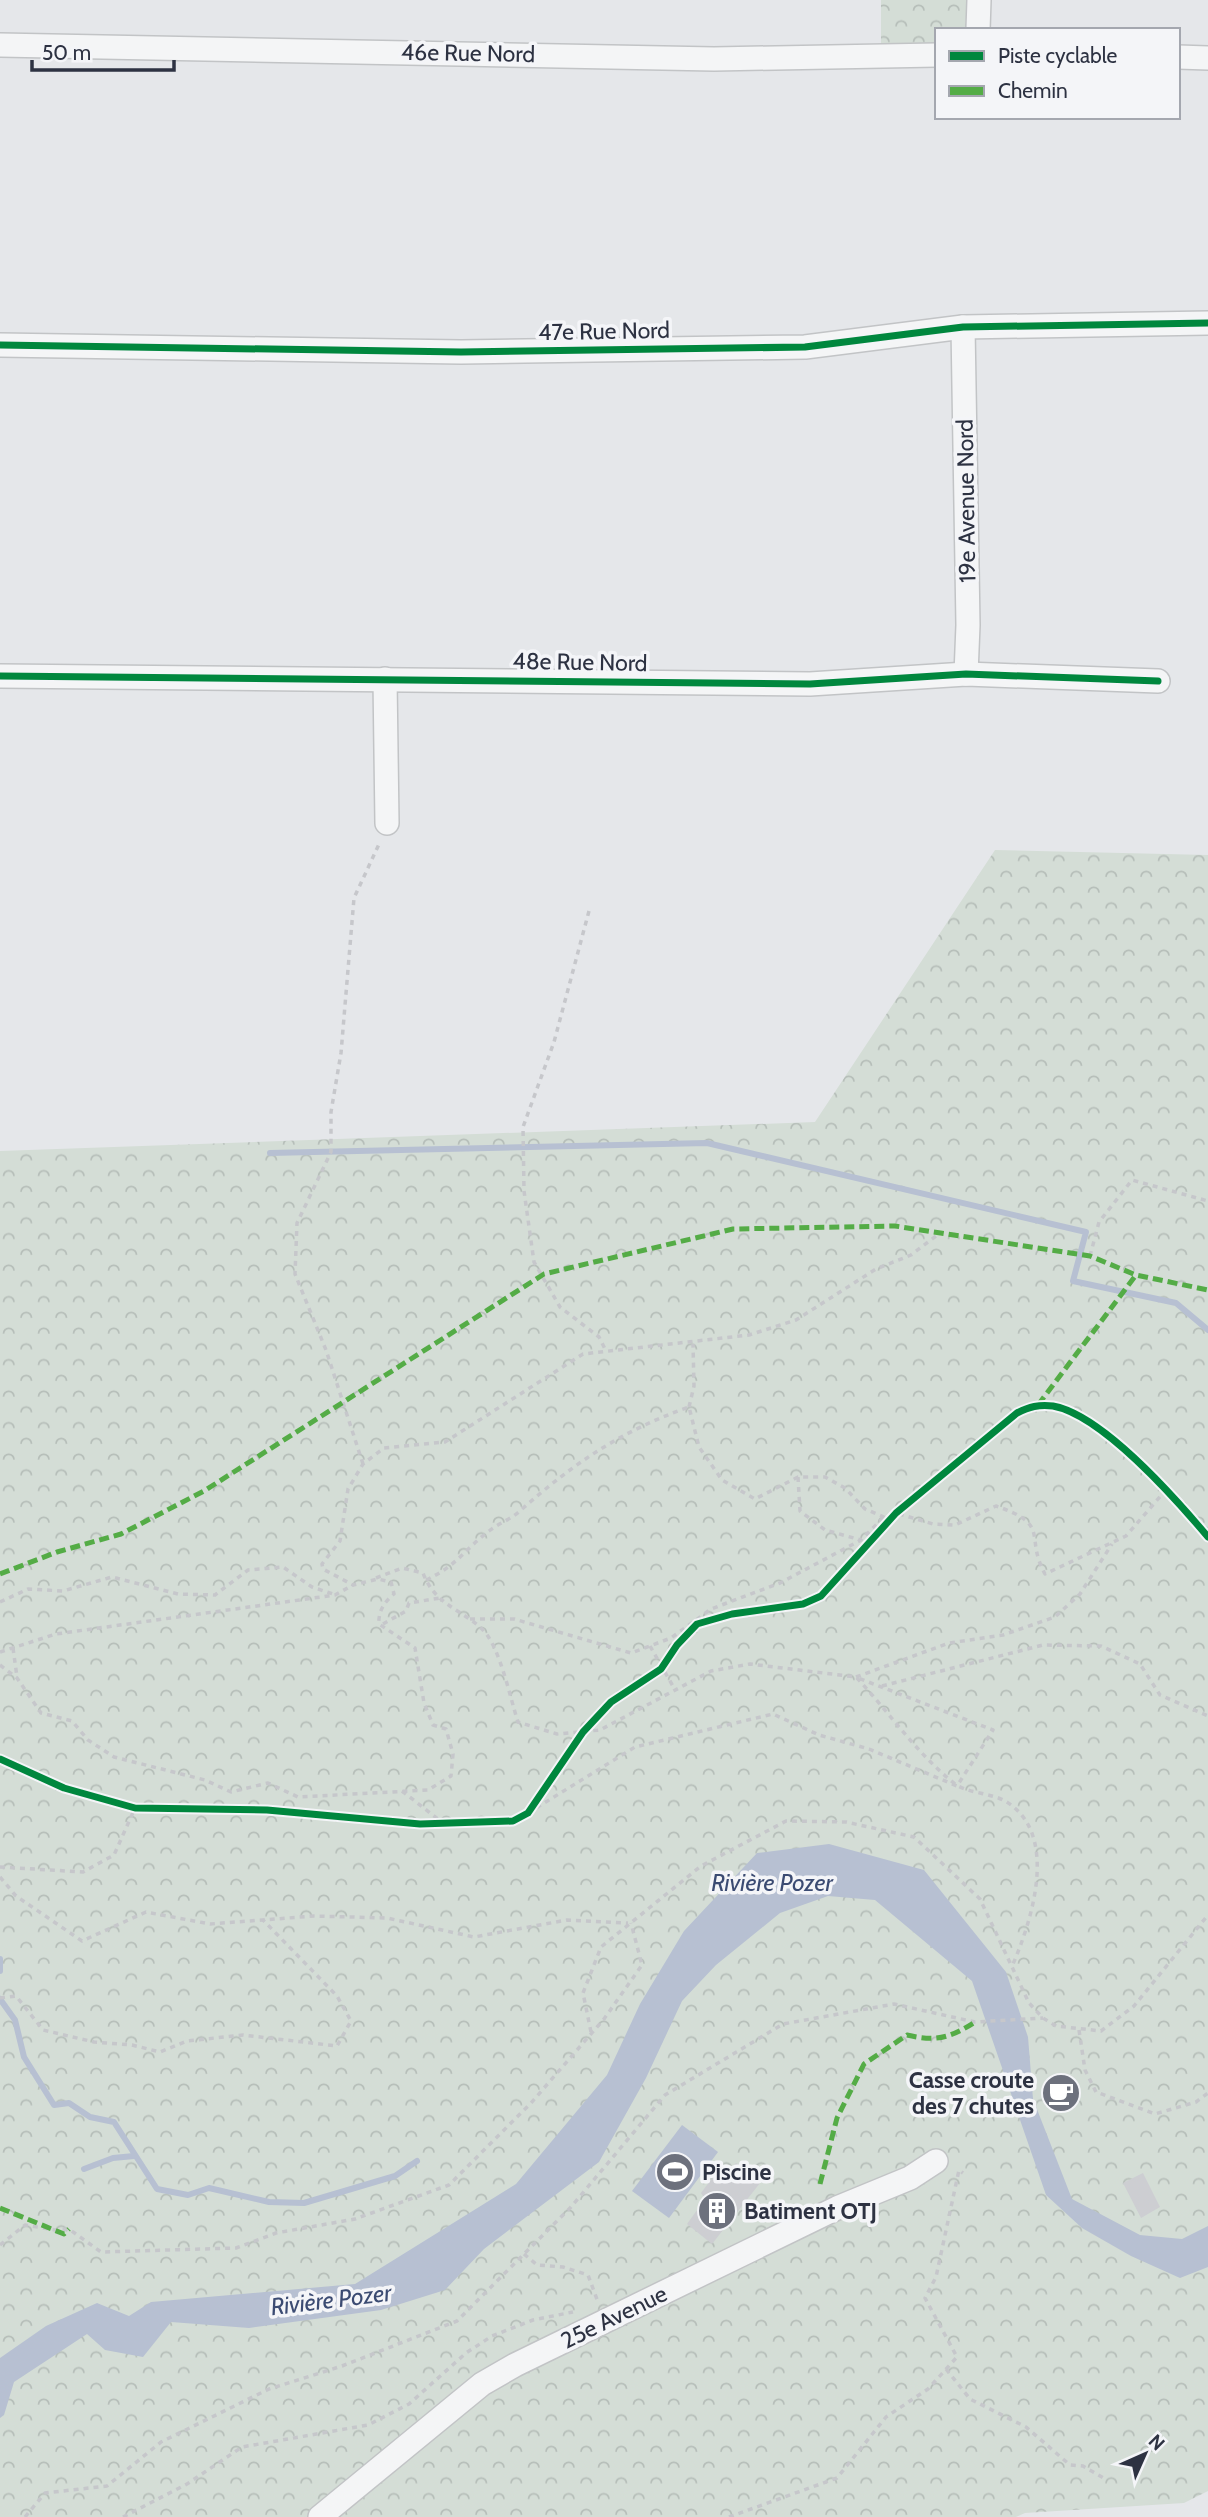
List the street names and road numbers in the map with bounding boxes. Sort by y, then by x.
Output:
street label: 46e Rue Nord [401,38,535,68]
street label: 47e Rue Nord [538,316,670,346]
street label: 19e Avenue Nord [951,419,981,583]
street label: 48e Rue Nord [512,647,648,677]
street label: 25e Avenue [556,2279,672,2355]

